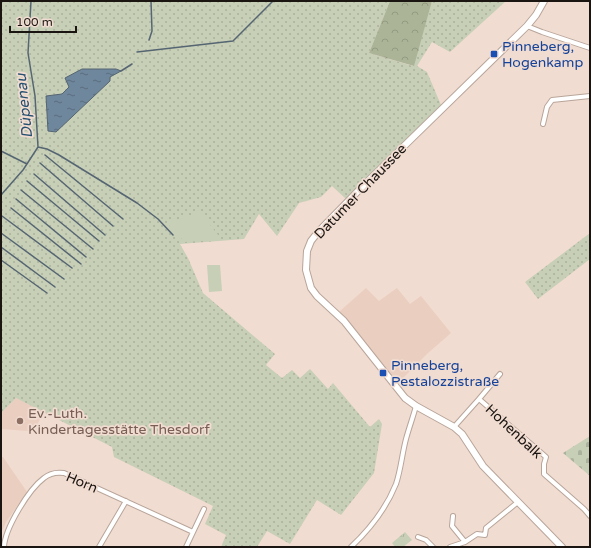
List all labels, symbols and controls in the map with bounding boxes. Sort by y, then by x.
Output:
scale bar [10,8,76,34]
text: 100 m [16,15,53,29]
place label: Pinneberg, Hogenkamp [502,38,583,71]
marker: Pinneberg, Hogenkamp [489,49,499,59]
water label: Düpenau [12,72,36,139]
street label: Datumer Chaussee [311,140,410,242]
place label: Pinneberg, Pestalozzistraße [391,357,499,390]
marker: Pinneberg, Pestalozzistraße [378,368,388,378]
street label: Hohenbalk [482,401,546,462]
place label: Ev.-Luth. Kindertagesstätte Thesdorf [28,405,210,438]
marker: Ev.-Luth. Kindertagesstätte Thesdorf [15,416,25,426]
street label: Horn [63,468,100,497]

